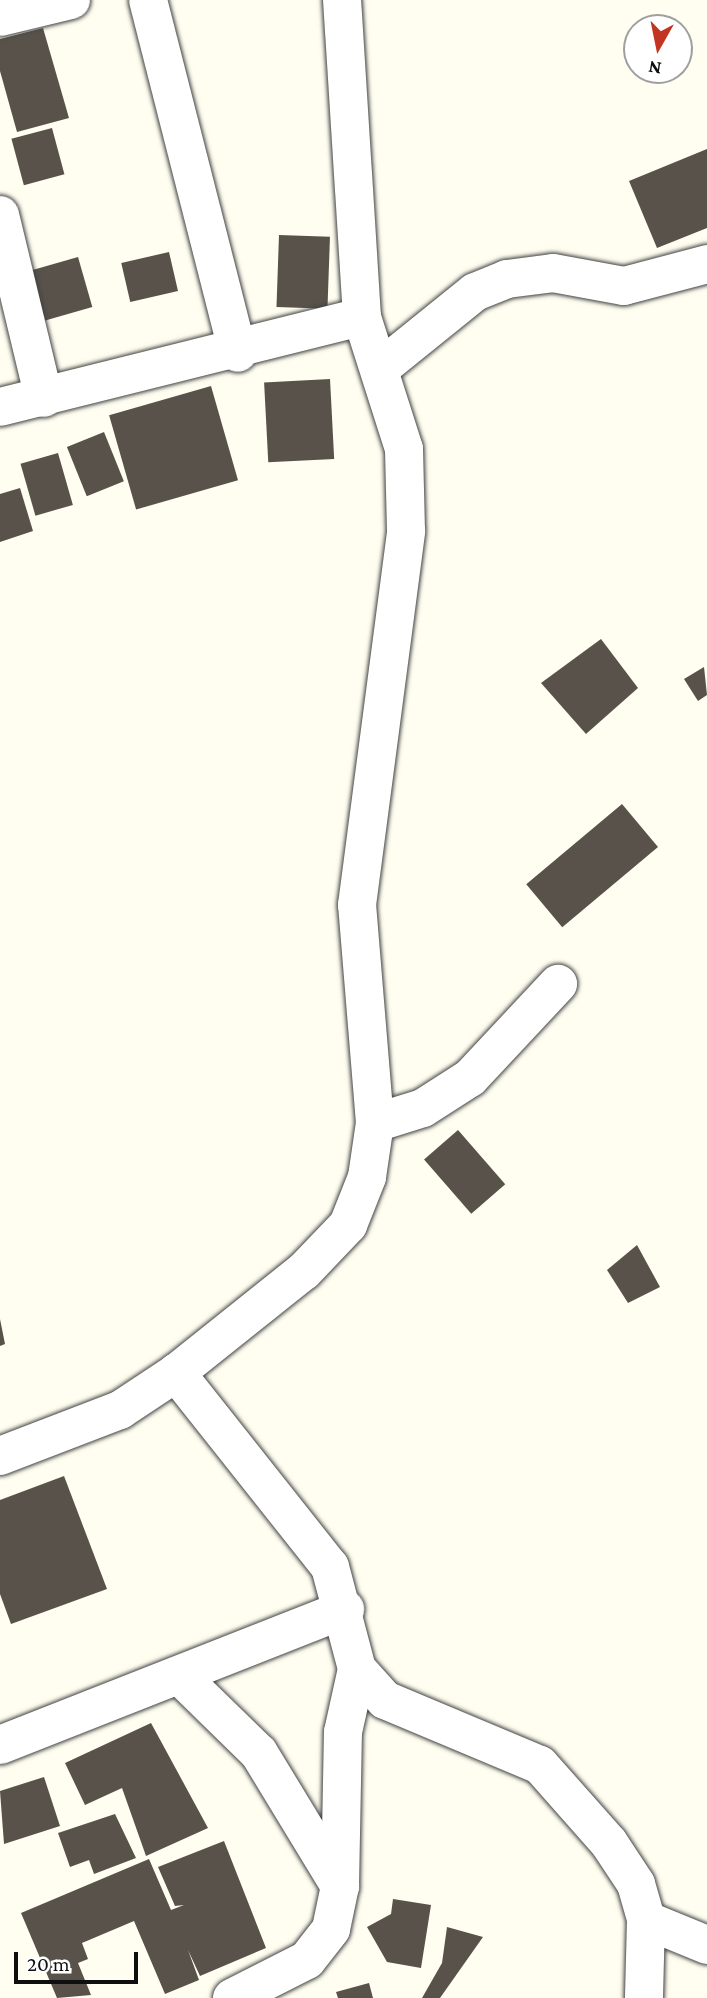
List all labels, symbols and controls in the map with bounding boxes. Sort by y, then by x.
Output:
north arrow [623,14,693,84]
text: N [647,57,663,80]
scale bar [18,1938,142,1982]
text: 20 m [27,1952,70,1976]

